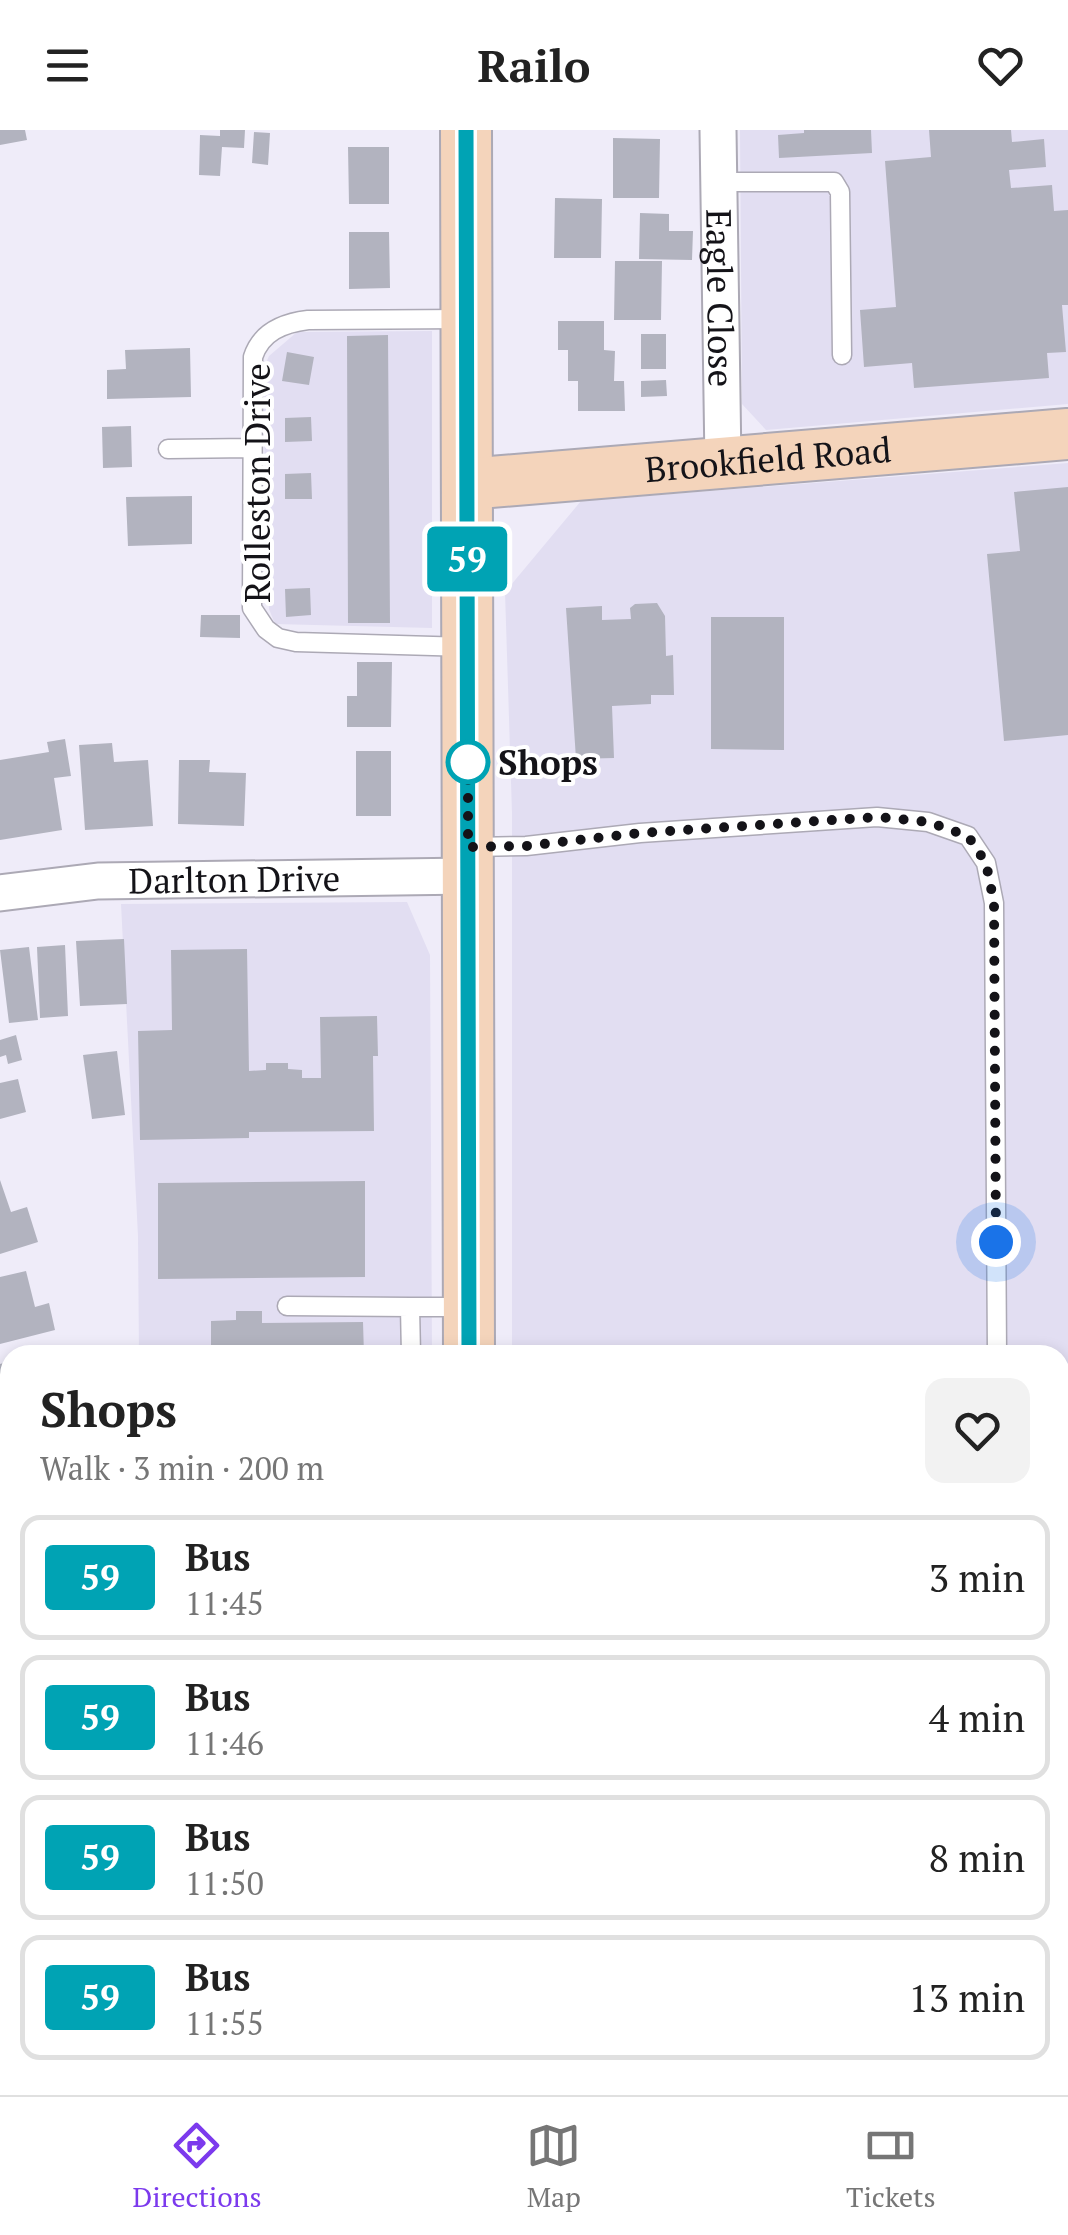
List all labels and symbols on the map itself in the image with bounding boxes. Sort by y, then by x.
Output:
street label: Eagle Close [696,208,745,388]
street label: Rolleston Drive [234,363,280,603]
street label: Brookfield Road [643,426,893,492]
line badge: 59 [422,526,512,592]
place label: Shops [498,739,598,785]
marker: Shops [447,741,489,783]
street label: Darlton Drive [128,855,340,904]
your location [971,1217,1021,1267]

